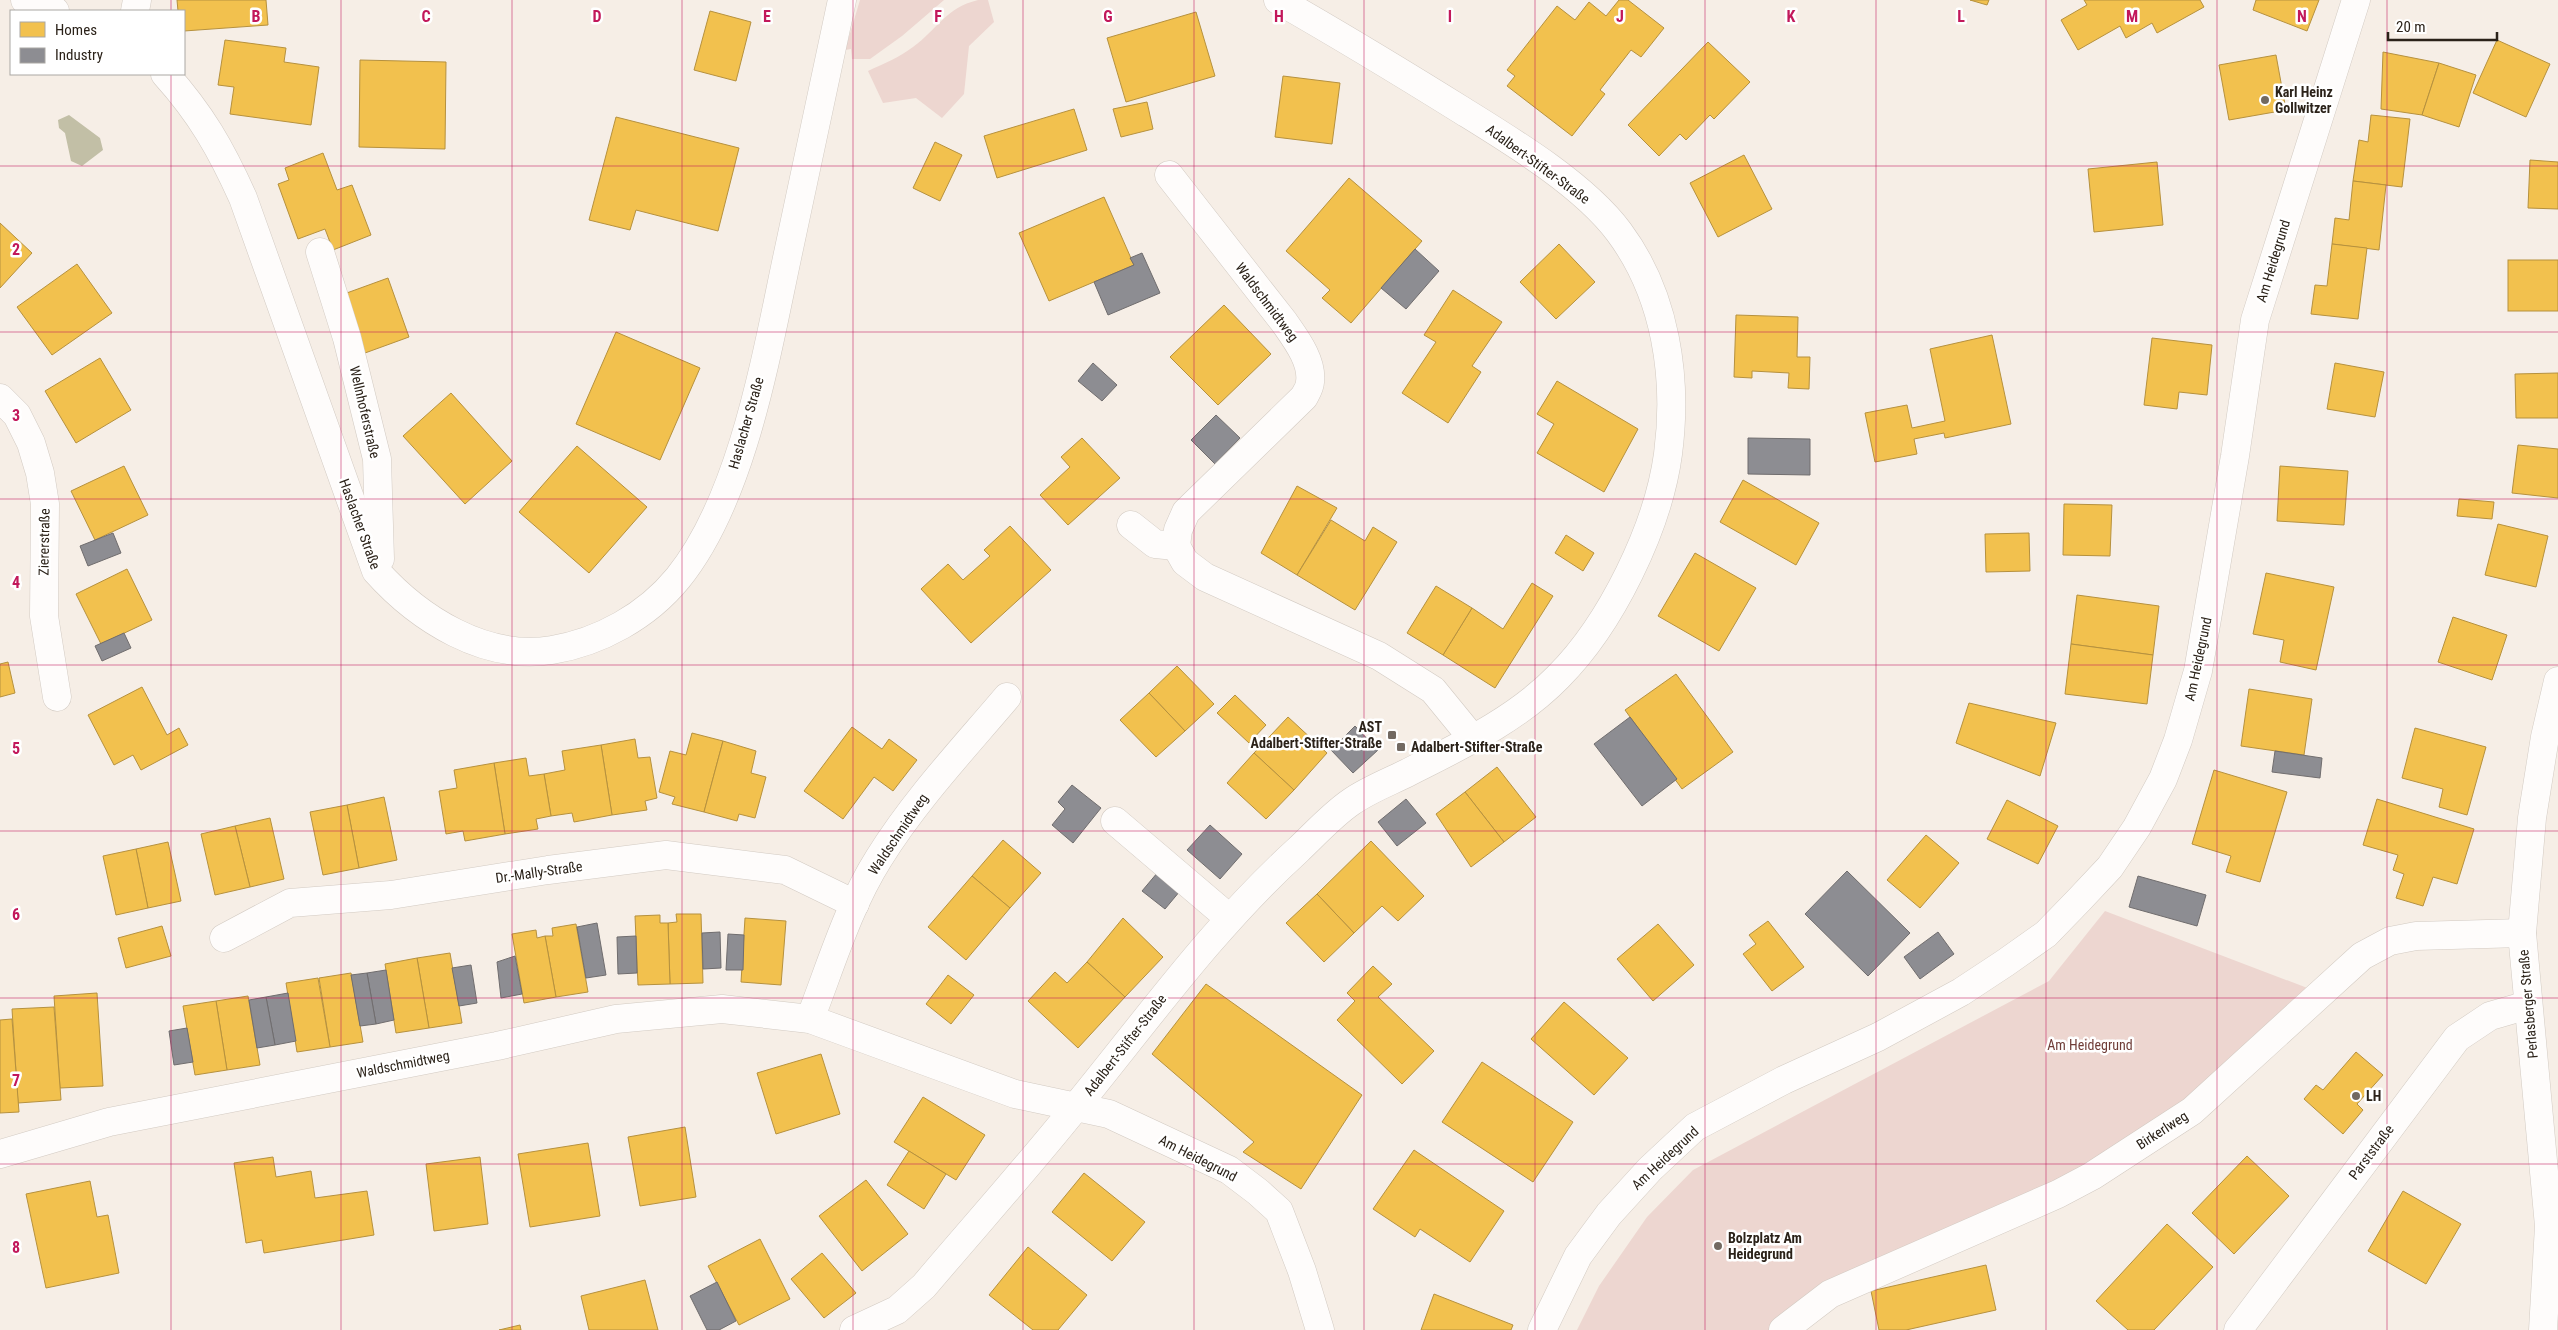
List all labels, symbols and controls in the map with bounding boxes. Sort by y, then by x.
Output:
text: B [252,7,261,26]
text: C [421,7,431,26]
text: D [592,7,602,26]
text: E [763,7,771,26]
text: F [934,7,942,26]
text: G [1103,7,1113,26]
text: H [1274,7,1284,26]
text: I [1448,7,1452,26]
text: J [1616,7,1624,26]
text: K [1787,7,1796,26]
text: L [1957,7,1965,26]
text: M [2126,7,2138,26]
text: N [2297,7,2307,26]
legend [10,10,185,75]
scale bar [2388,10,2497,42]
text: 20 m [2396,18,2426,36]
text: Homes [55,21,97,39]
text: Industry [55,46,103,64]
place label: Karl Heinz Gollwitzer [2275,84,2333,116]
marker: Karl Heinz Gollwitzer [2259,94,2271,106]
street label: Adalbert-Stifter-Straße [1483,121,1593,207]
street label: Am Heidegrund [2253,218,2293,304]
text: 2 [12,240,20,259]
street label: Waldschmidtweg [1232,260,1302,344]
street label: Wellnhoferstraße [347,364,383,460]
street label: Haslacher Straße [725,375,767,471]
text: 3 [12,406,20,425]
street label: Haslacher Straße [336,477,384,572]
street label: Ziererstraße [35,508,53,576]
text: 4 [12,573,20,592]
street label: Am Heidegrund [2181,616,2215,702]
place label: AST Adalbert-Stifter-Straße [1251,719,1382,751]
marker: AST Adalbert-Stifter-Straße [1386,729,1398,741]
text: 5 [12,739,20,758]
place label: Adalbert-Stifter-Straße [1411,739,1543,755]
marker: Adalbert-Stifter-Straße [1395,741,1407,753]
street label: Waldschmidtweg [865,790,931,878]
street label: Dr.-Mally-Straße [495,858,584,886]
text: 6 [12,905,20,924]
street label: Perlasberger Straße [2515,948,2541,1059]
street label: Adalbert-Stifter-Straße [1080,991,1170,1099]
park label: Am Heidegrund [2047,1037,2133,1053]
street label: Waldschmidtweg [355,1047,451,1081]
text: 7 [12,1071,20,1090]
place label: LH [2366,1088,2381,1104]
marker: LH [2350,1090,2362,1102]
street label: Birkerlweg [2133,1108,2191,1152]
street label: Parststraße [2345,1121,2397,1182]
street label: Am Heidegrund [1628,1123,1702,1193]
street label: Am Heidegrund [1156,1131,1240,1185]
place label: Bolzplatz Am Heidegrund [1728,1230,1802,1262]
text: 8 [12,1238,20,1257]
marker: Bolzplatz Am Heidegrund [1712,1240,1724,1252]

